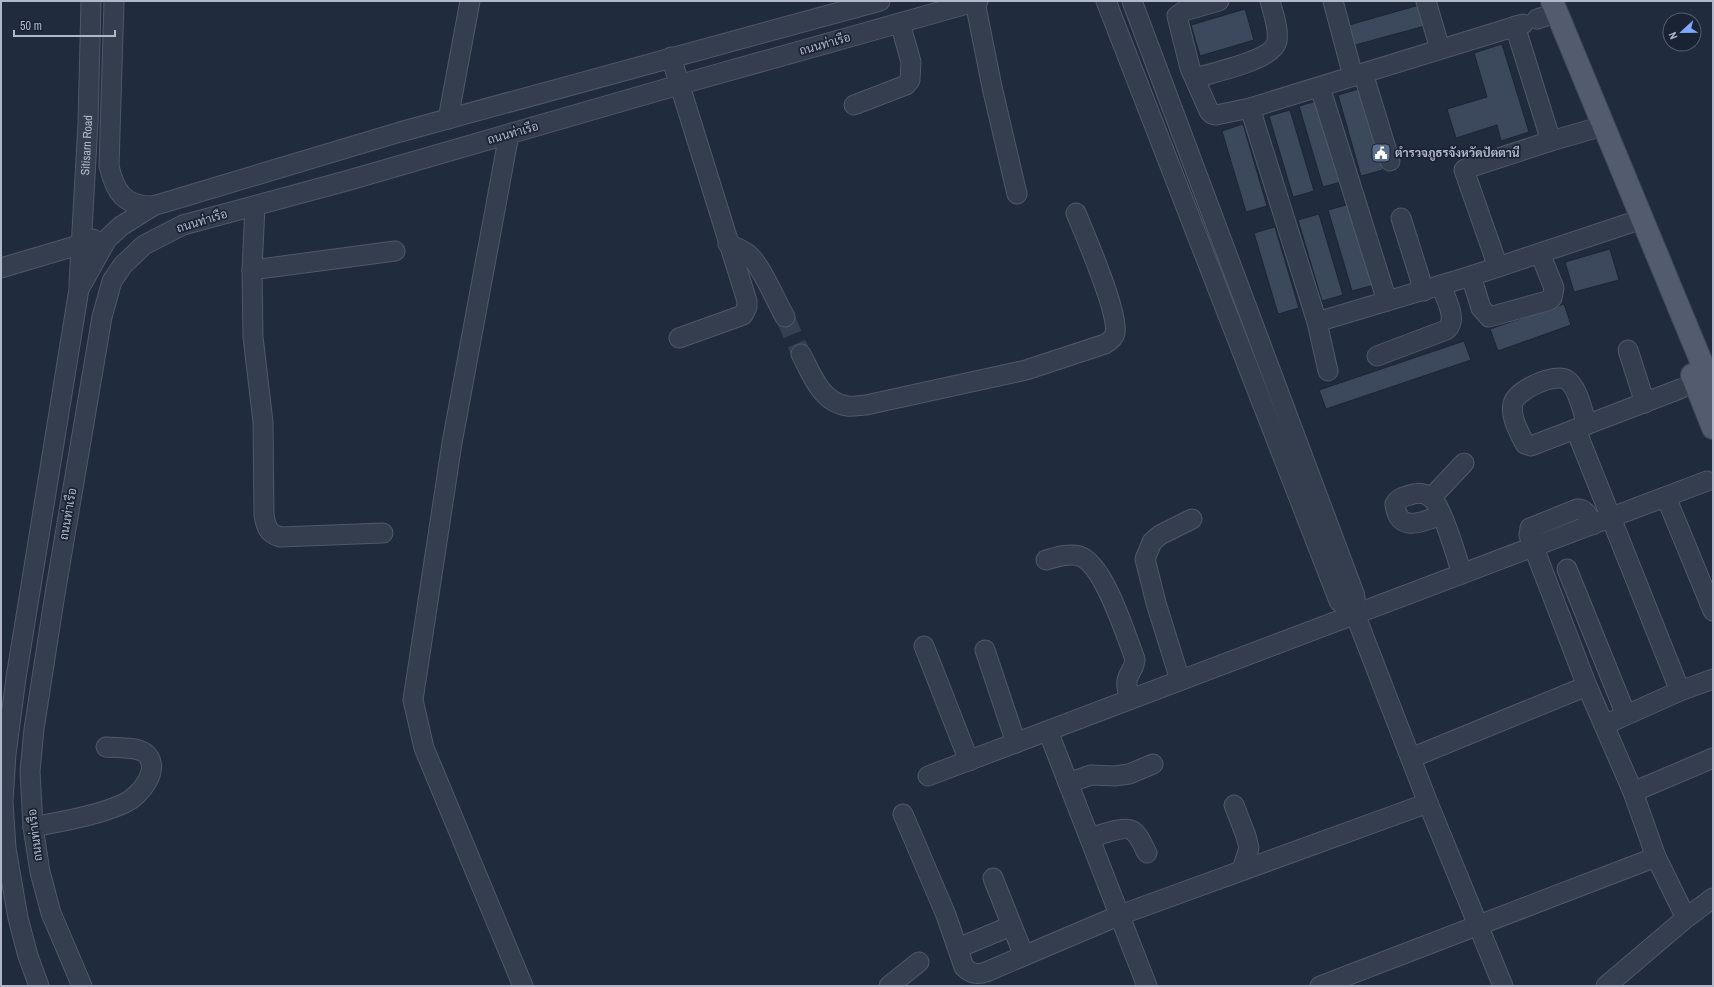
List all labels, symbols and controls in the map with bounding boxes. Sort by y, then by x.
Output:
scale bar [14,12,115,38]
north arrow [1662,12,1702,52]
text: 50 m [20,18,42,34]
street label: ถนนท่าเรือ [798,29,852,59]
text: N [1665,30,1680,41]
street label: Sitisarn Road [77,115,96,176]
street label: ถนนท่าเรือ [486,118,540,148]
public building icon: ตำรวจภูธรจังหวัดปัตตานี [1370,142,1392,164]
place label: ตำรวจภูธรจังหวัดปัตตานี [1395,145,1520,161]
street label: ถนนท่าเรือ [175,206,229,236]
street label: ถนนท่าเรือ [56,487,80,541]
street label: ถนนท่าเรือ [24,808,46,862]

